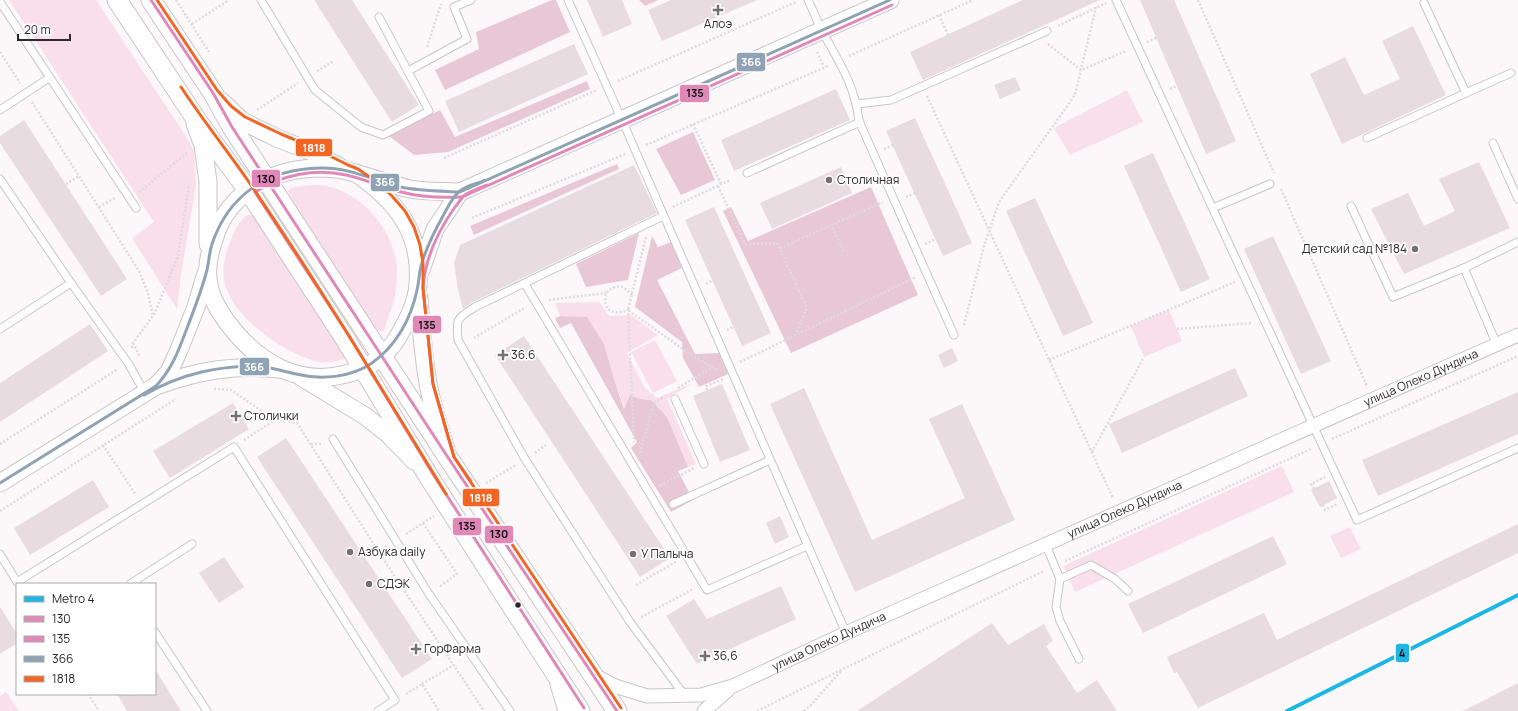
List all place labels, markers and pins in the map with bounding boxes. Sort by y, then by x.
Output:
marker: Алоэ [713,5,723,15]
place label: Алоэ [704,15,732,32]
place label: Столичная [837,171,899,188]
marker: Столичная [824,175,834,185]
place label: Детский сад №184 [1302,240,1407,257]
marker: Детский сад №184 [1410,244,1420,254]
place label: 36.6 [511,346,536,363]
marker: 36.6 [498,350,508,360]
place label: Столички [244,407,299,424]
marker: Столички [231,411,241,421]
place label: Азбука daily [358,543,426,560]
place label: У Палыча [641,545,694,562]
marker: Азбука daily [345,547,355,557]
marker: У Палыча [628,549,638,559]
place label: СДЭК [377,575,411,592]
marker: СДЭК [364,579,374,589]
unlabelled marker [513,600,523,610]
place label: ГорФарма [424,640,481,657]
marker: ГорФарма [411,644,421,654]
place label: 36,6 [713,647,738,664]
marker: 36,6 [700,651,710,661]

